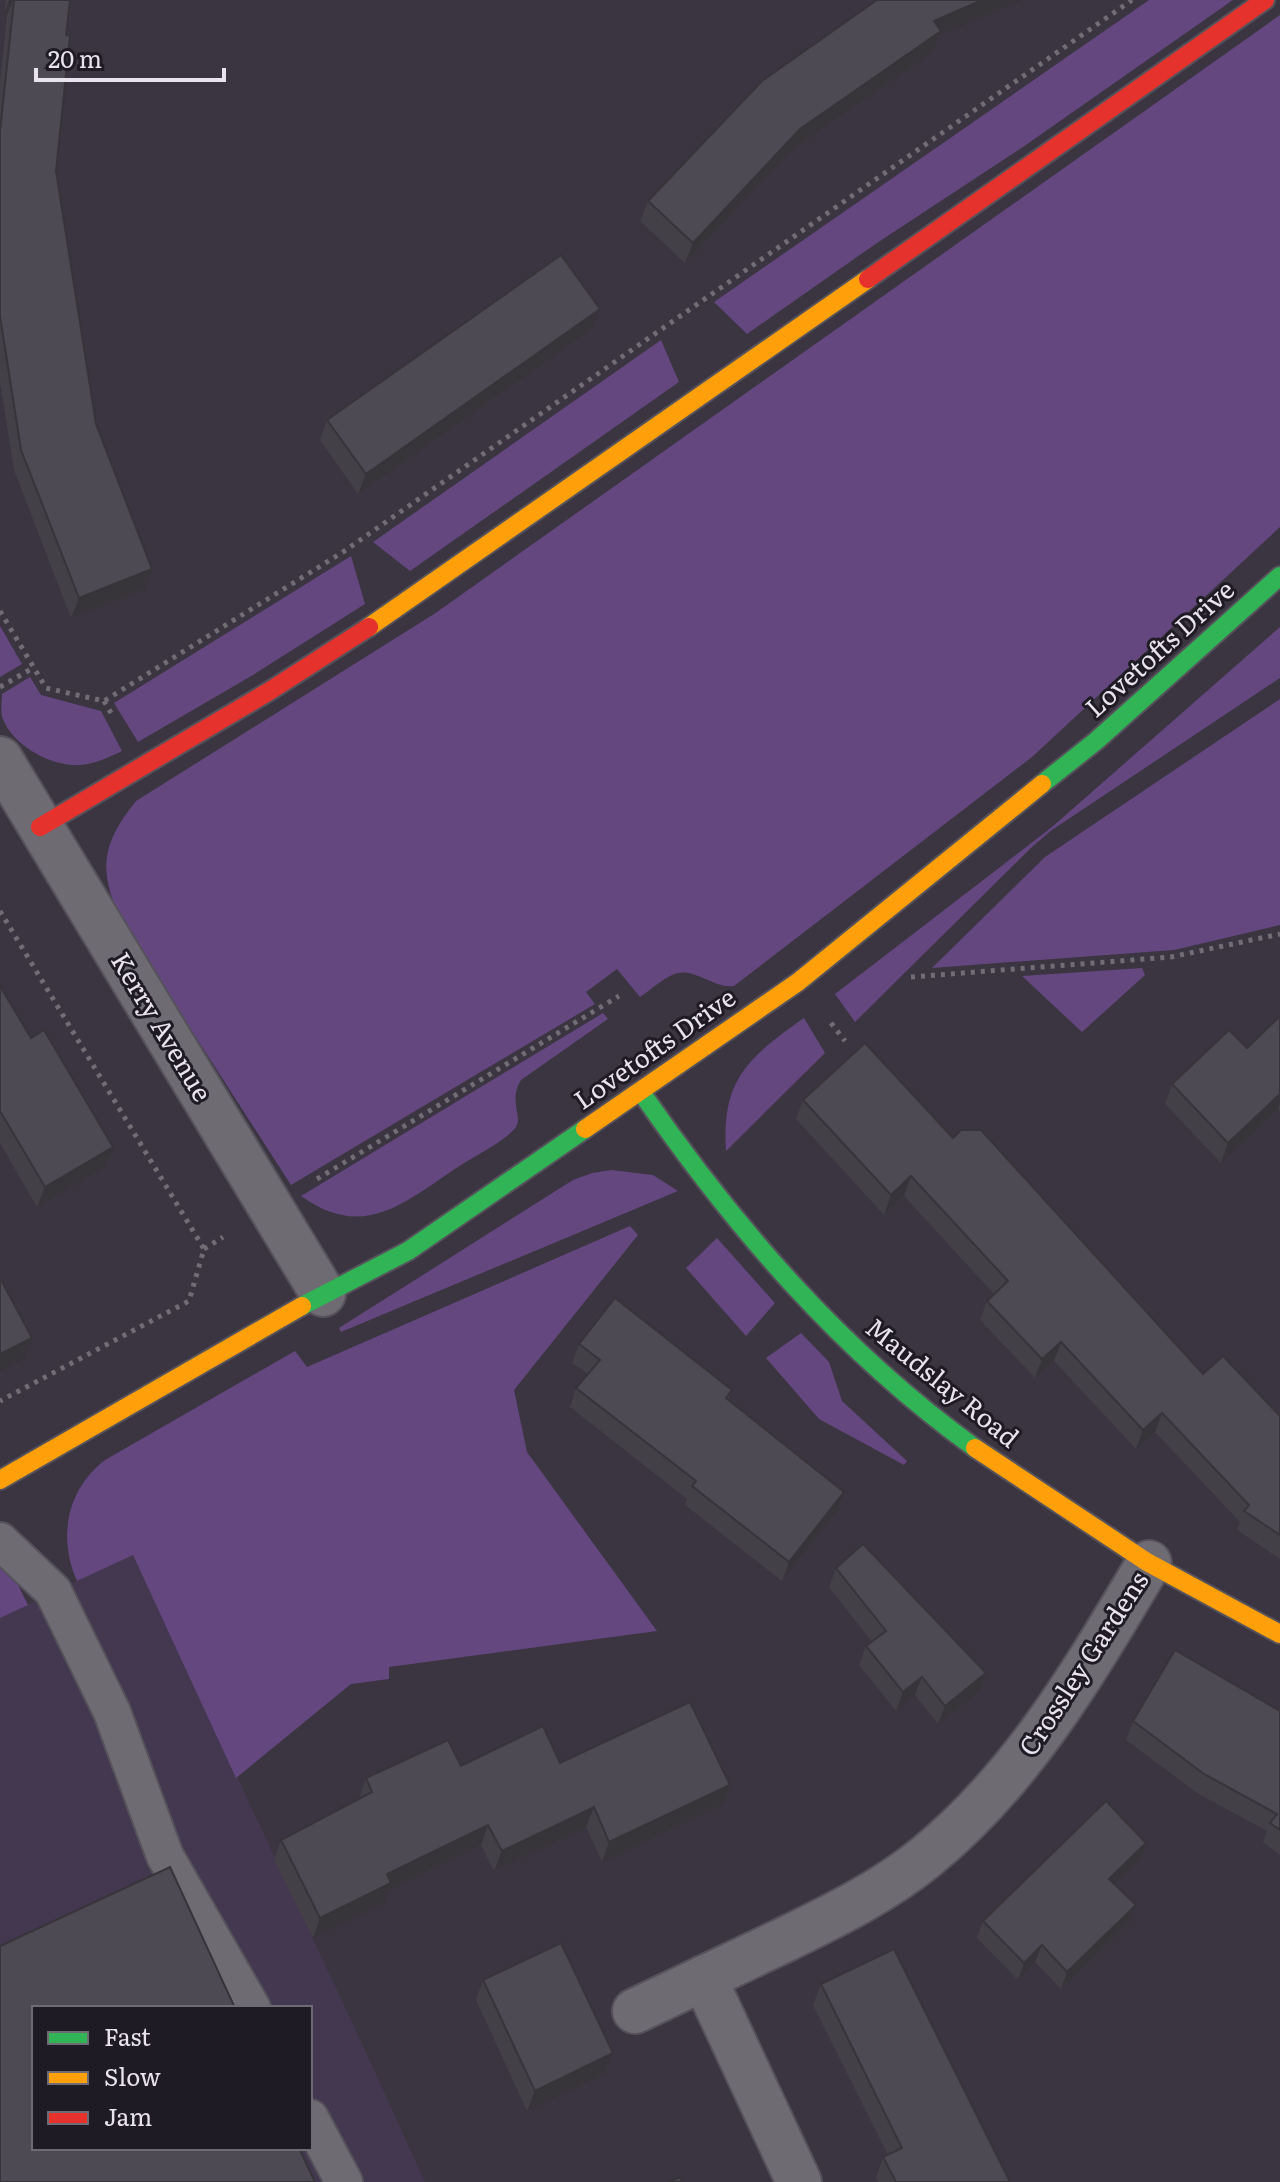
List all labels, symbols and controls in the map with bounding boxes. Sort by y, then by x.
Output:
scale bar [36,32,224,82]
text: 20 m [48,40,102,75]
street label: Lovetofts Drive [1075,569,1242,725]
street label: Kerry Avenue [103,943,223,1108]
street label: Lovetofts Drive [565,977,742,1117]
street label: Maudslay Road [858,1307,1029,1455]
street label: Crossley Gardens [1007,1563,1156,1763]
legend [32,2006,312,2150]
text: Fast [104,2018,151,2053]
text: Slow [104,2058,161,2093]
text: Jam [104,2098,152,2133]

